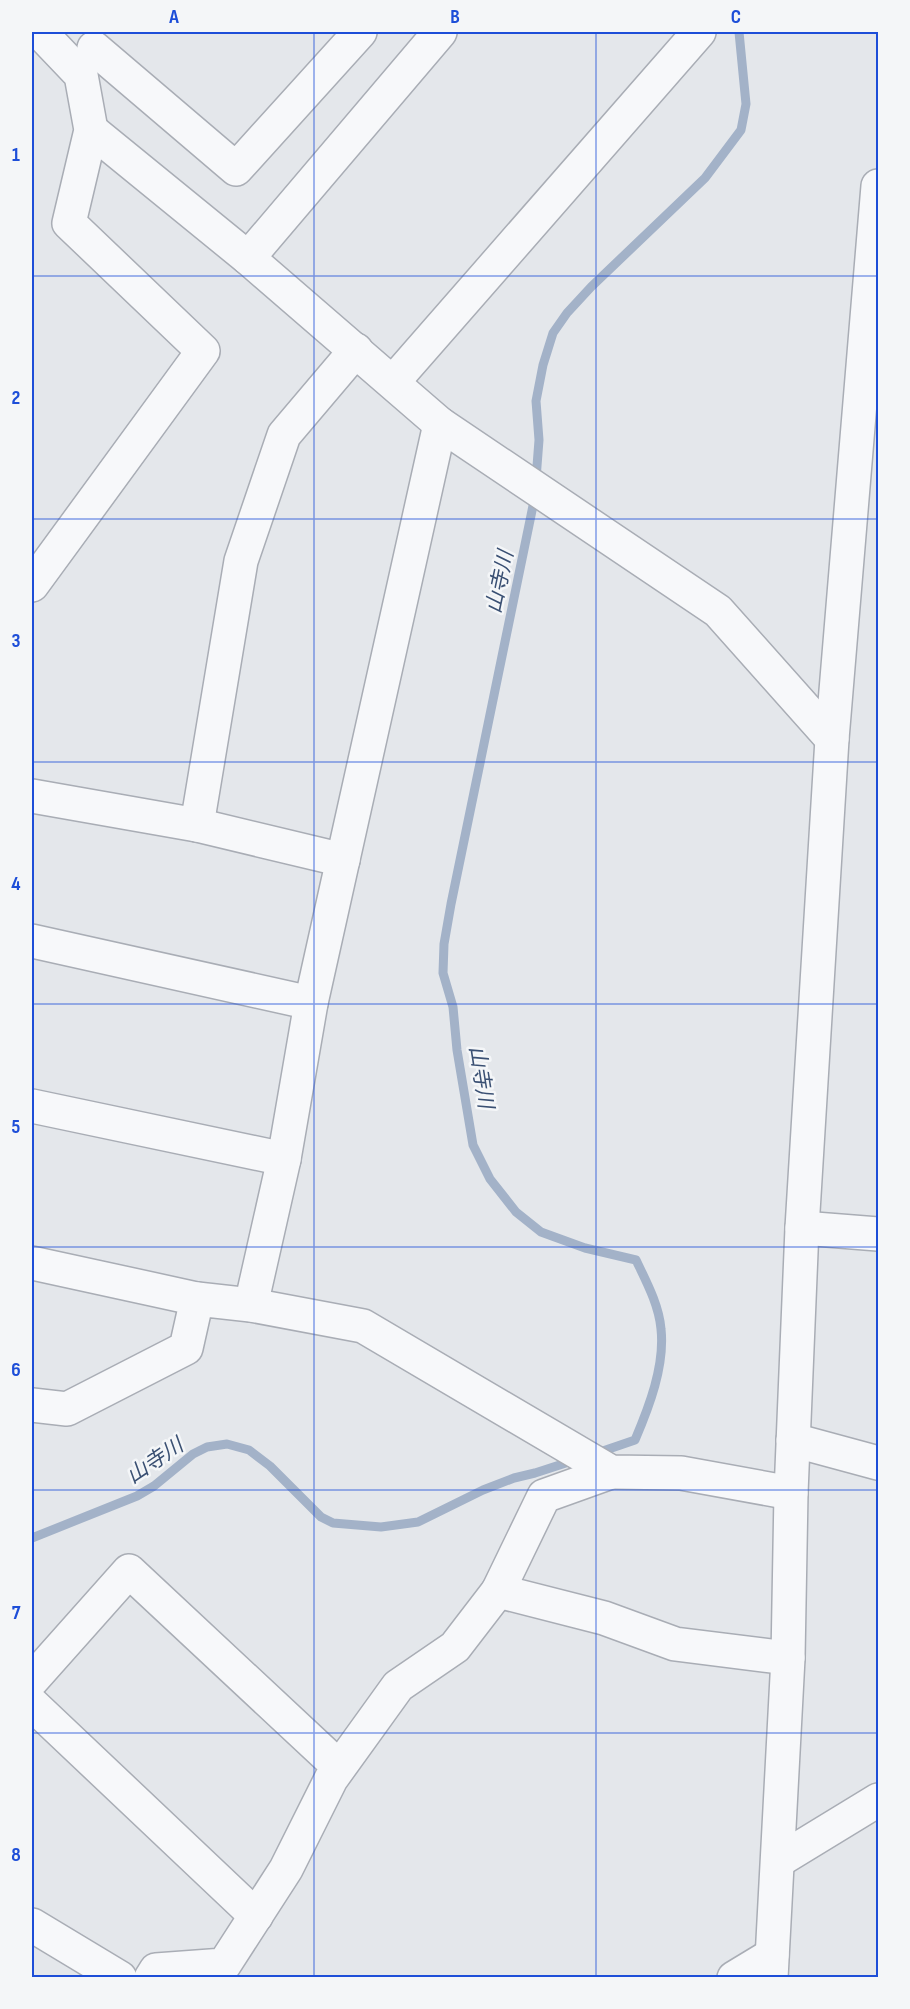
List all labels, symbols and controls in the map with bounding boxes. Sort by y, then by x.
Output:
text: A [168,5,179,29]
text: B [450,5,460,29]
text: C [731,5,741,29]
text: 1 [12,143,20,167]
text: 2 [12,386,20,410]
water label: 山寺川 [481,547,519,615]
text: 3 [12,629,21,653]
text: 4 [11,872,21,896]
water label: 山寺川 [464,1044,499,1112]
text: 5 [12,1115,21,1139]
text: 6 [11,1358,21,1382]
water label: 山寺川 [122,1432,190,1489]
text: 7 [12,1601,21,1625]
text: 8 [11,1843,21,1867]

